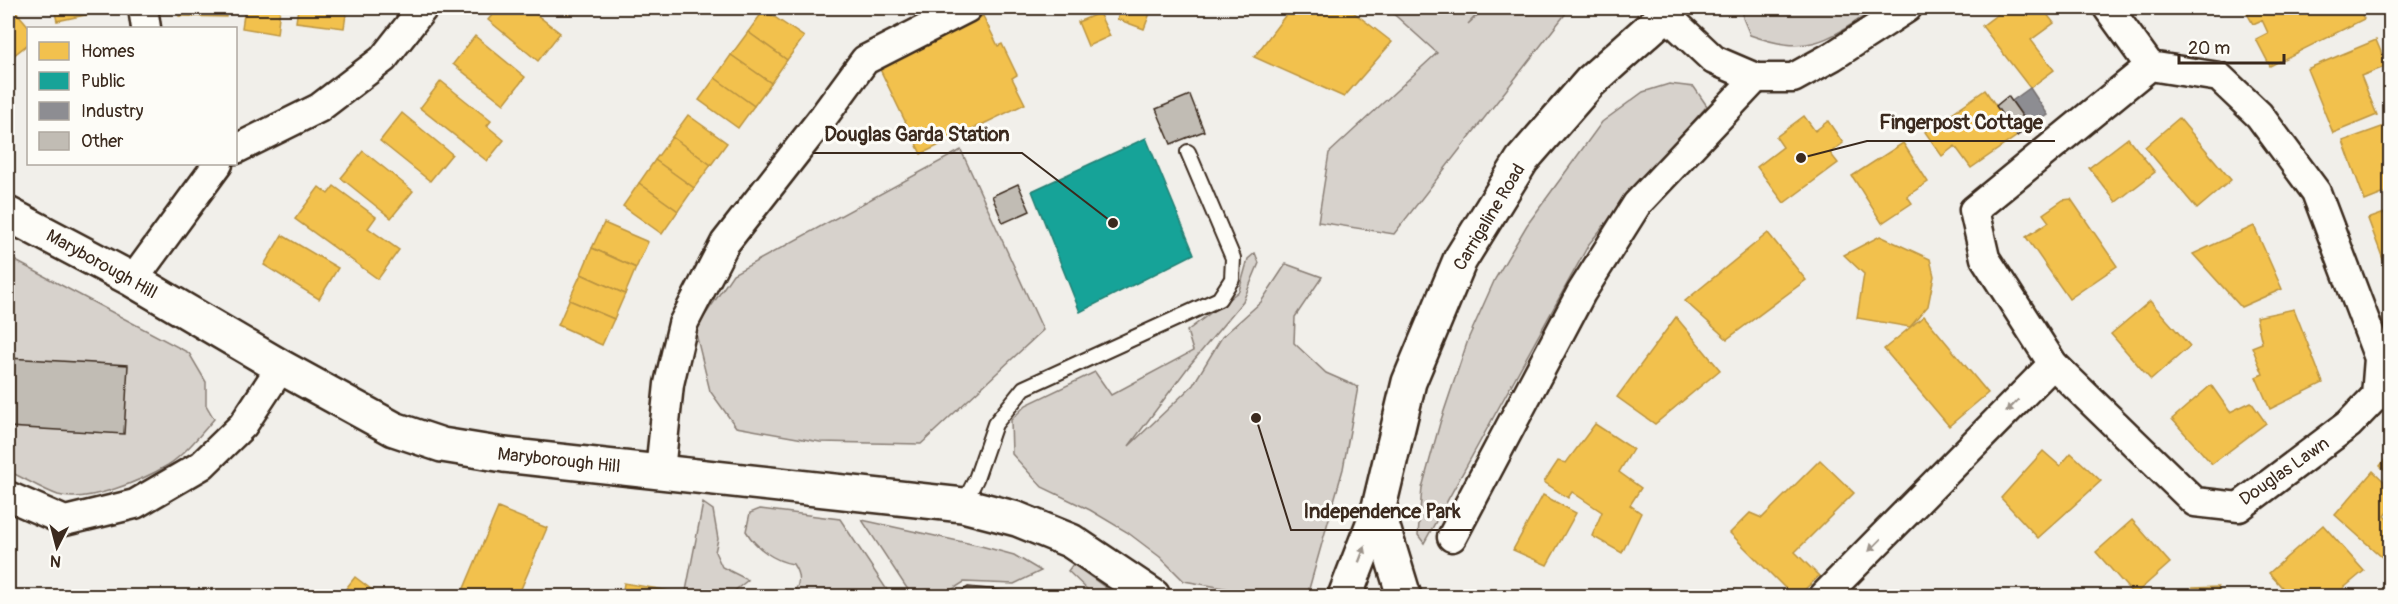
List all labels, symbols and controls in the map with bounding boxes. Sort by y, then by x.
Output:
legend [27,27,237,165]
scale bar [2179,27,2284,65]
text: 20 m [2188,37,2230,60]
text: Homes [81,40,134,63]
text: Public [81,70,125,93]
text: Industry [81,100,144,123]
callout: Fingerpost Cottage [1867,103,2055,141]
text: Fingerpost Cottage [1879,110,2044,135]
callout: Douglas Garda Station [813,115,1022,153]
text: Douglas Garda Station [824,122,1010,147]
text: Other [81,130,124,153]
street label: Carrigaline Road [1449,160,1530,275]
street label: Maryborough Hill [42,224,161,304]
one-way arrow [2005,398,2019,413]
street label: Douglas Lawn [2235,432,2334,511]
street label: Maryborough Hill [496,443,622,478]
callout: Independence Park [1291,492,1472,530]
text: Independence Park [1303,499,1461,524]
north arrow [27,517,87,577]
one-way arrow [1868,537,1882,552]
one-way arrow [1357,544,1367,562]
text: N [49,550,62,571]

